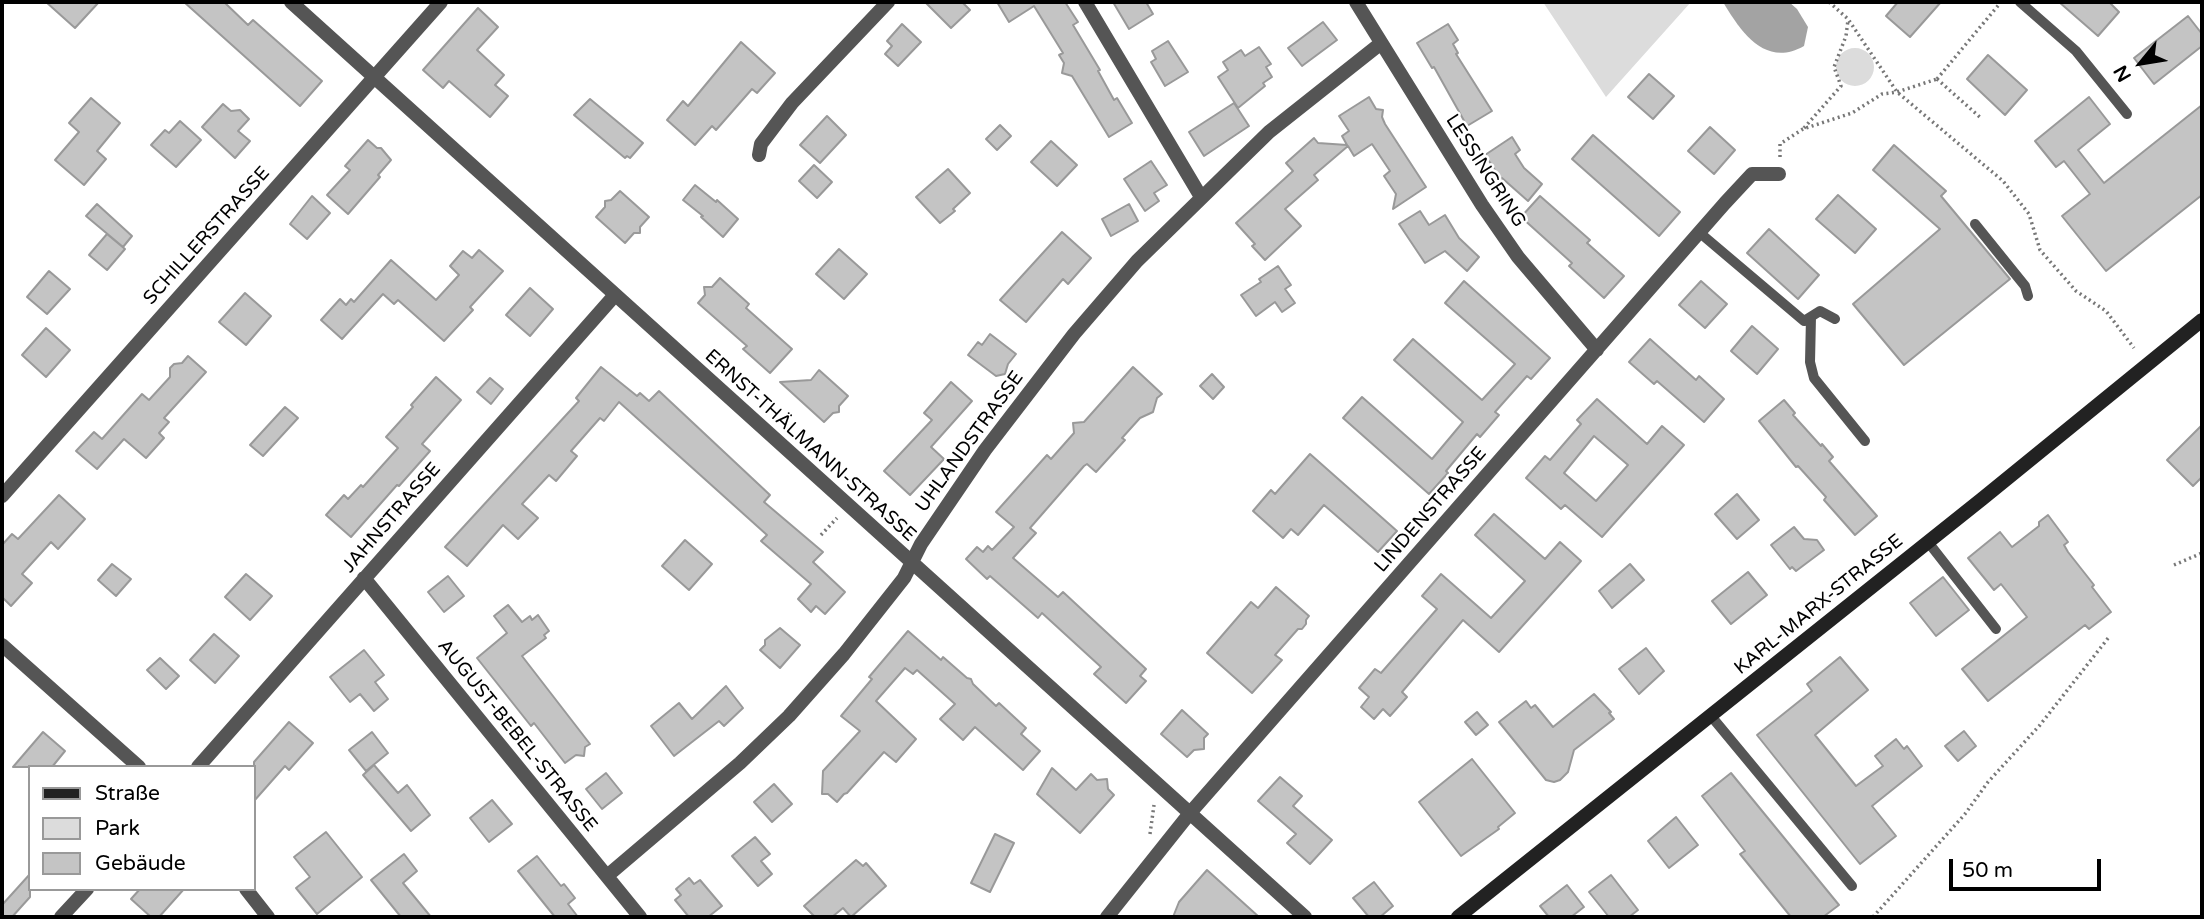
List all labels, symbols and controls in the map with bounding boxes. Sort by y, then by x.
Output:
north arrow [2106,28,2176,98]
text: N [2109,61,2136,86]
street label: LESSINGRING [1440,110,1530,232]
street label: SCHILLERSTRASSE [139,162,275,310]
street label: ERNST-THÄLMANN-STRASSE [700,345,920,547]
street label: UHLANDSTRASSE [911,367,1029,517]
street label: LINDENSTRASSE [1370,442,1492,578]
street label: JAHNSTRASSE [338,458,446,578]
street label: KARL-MARX-STRASSE [1730,530,1908,680]
street label: AUGUST-BEBEL-STRASSE [432,635,602,837]
legend [28,765,256,891]
text: Straße [95,781,160,806]
text: Park [95,816,140,841]
scale bar [1952,846,2104,890]
text: Gebäude [95,851,186,876]
text: 50 m [1962,858,2013,883]

